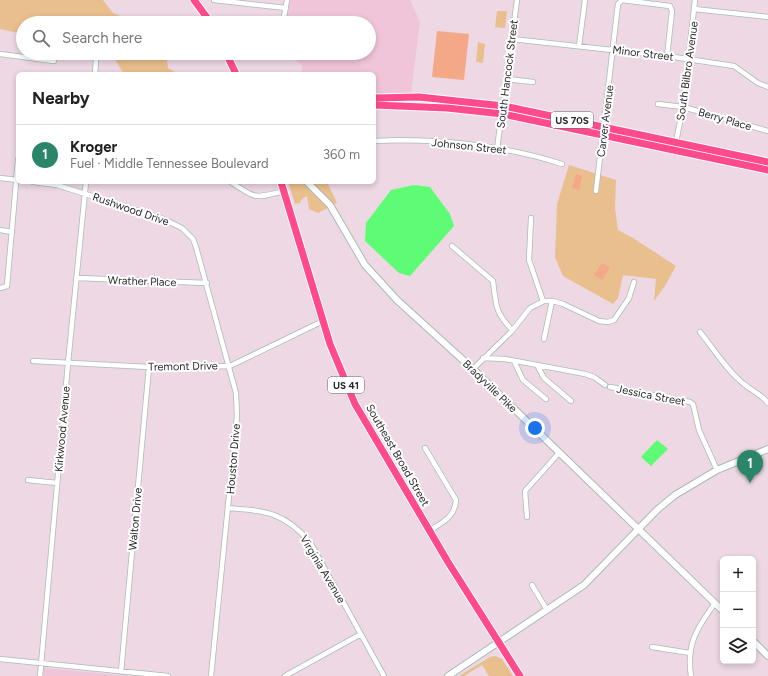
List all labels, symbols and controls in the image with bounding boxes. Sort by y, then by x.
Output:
search box [16,16,376,60]
street label: South Hancock Street [494,19,521,129]
street label: South Bilbro Avenue [674,20,701,122]
icon: search [30,27,52,49]
text: Search here [62,29,142,47]
street label: Minor Street [612,43,674,64]
street label: Carver Avenue [595,84,616,158]
text: Nearby [32,88,90,108]
street label: Berry Place [697,106,753,133]
road number: US 70S [551,112,593,128]
street label: Johnson Street [431,136,507,157]
text: Kroger [70,138,117,156]
text: 1 [42,147,48,162]
text: 360 m [323,147,360,162]
text: Fuel · Middle Tennessee Boulevard [70,156,269,171]
street label: Rushwood Drive [91,190,171,229]
street label: Wrather Place [107,274,177,289]
street label: Bradyville Pike [460,357,519,415]
street label: Tremont Drive [148,359,218,374]
road number: US 41 [328,377,364,393]
street label: Jessica Street [616,382,686,409]
street label: Kirkwood Avenue [52,386,73,472]
street label: Southeast Broad Street [363,402,432,509]
your location [525,418,545,438]
street label: Houston Drive [224,423,243,495]
pin: 1 [737,450,763,483]
street label: Walton Drive [126,487,145,551]
street label: Virginia Avenue [297,533,348,606]
map controls [720,556,756,664]
button: + [720,556,756,592]
button: − [720,592,756,628]
button: layers [720,628,756,664]

